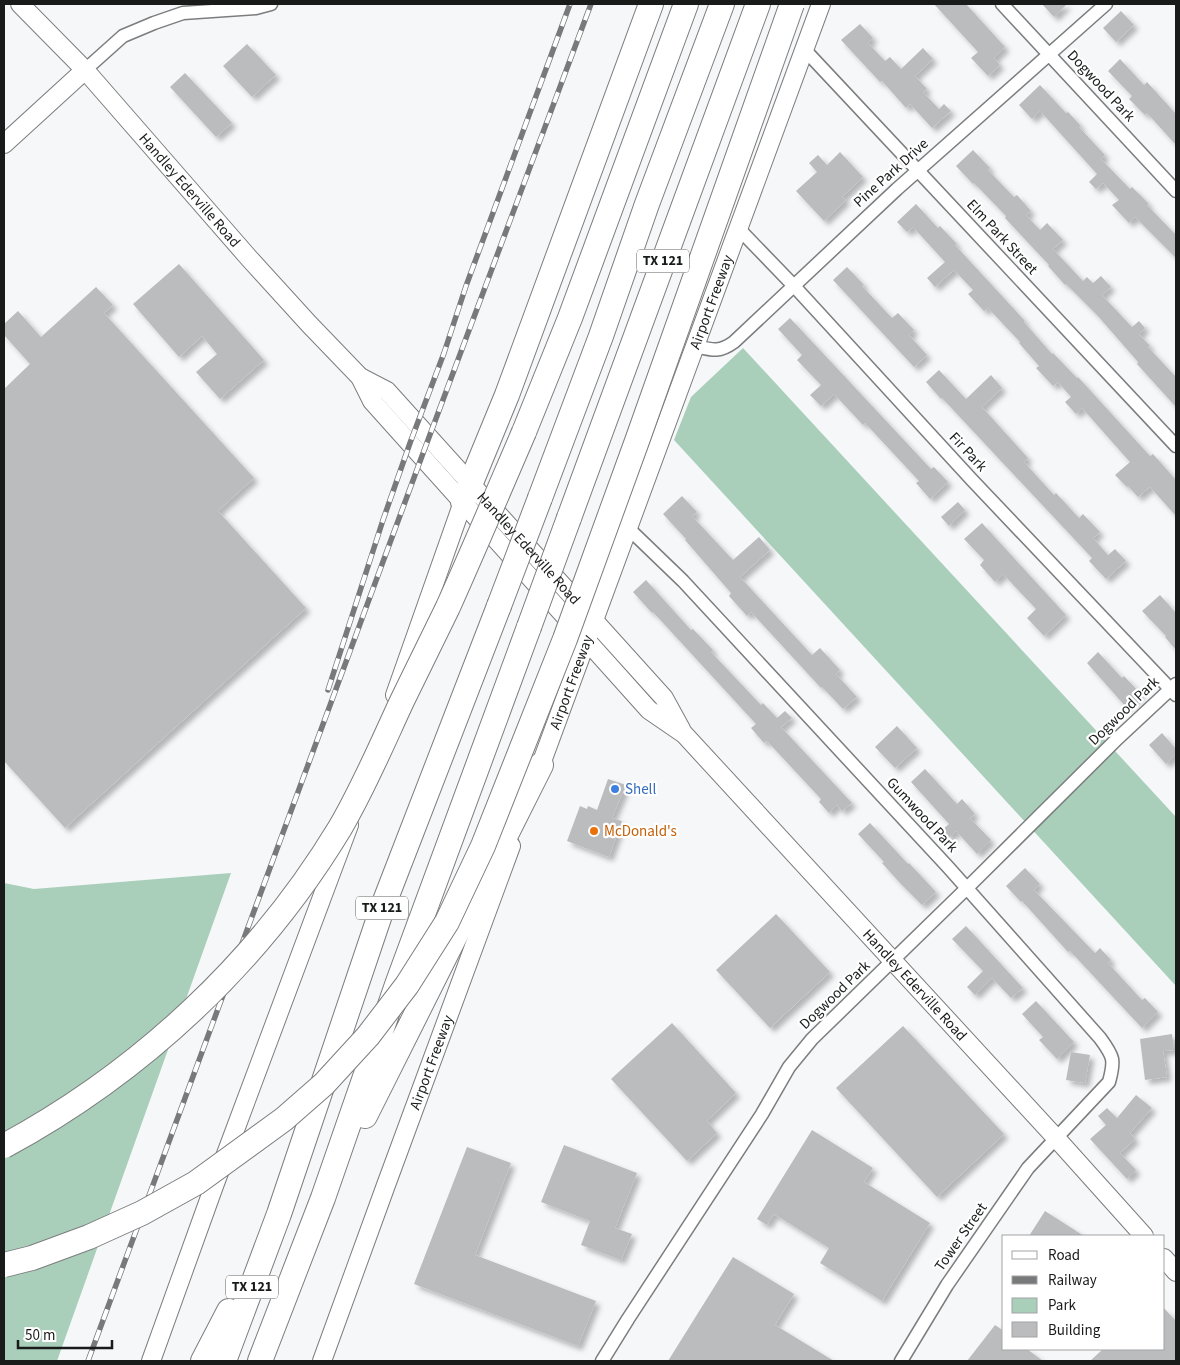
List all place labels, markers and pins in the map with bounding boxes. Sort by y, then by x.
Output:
place label: Shell [625,779,656,800]
marker: Shell [609,783,621,795]
place label: McDonald's [604,821,677,842]
marker: McDonald's [588,825,600,837]

